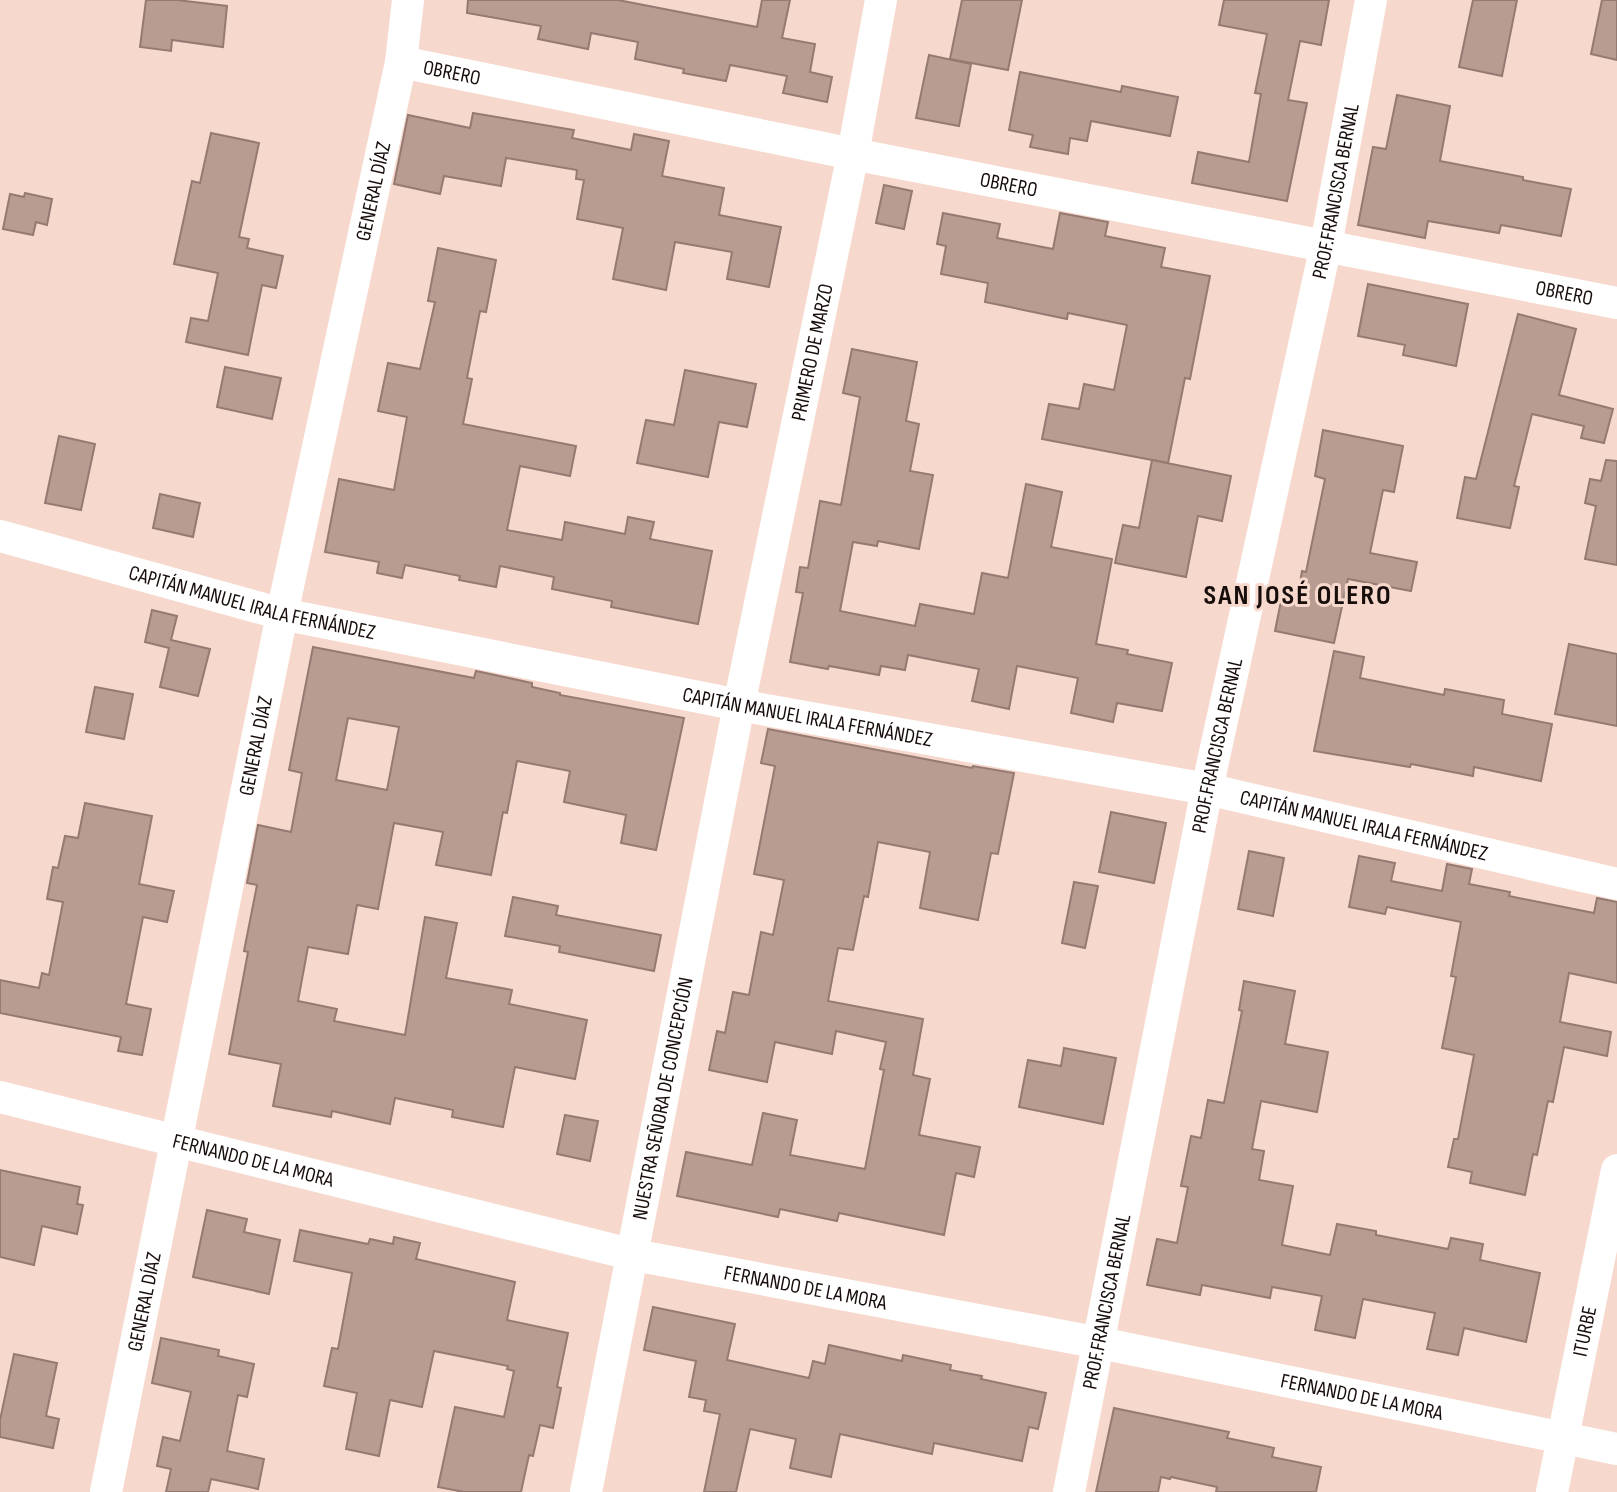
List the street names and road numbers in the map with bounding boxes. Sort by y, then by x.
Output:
street label: OBRERO [421,54,483,90]
street label: PROF.FRANCISCA BERNAL [1306,101,1364,281]
street label: GENERAL DÍAZ [350,139,396,243]
street label: OBRERO [978,167,1040,202]
street label: OBRERO [1533,275,1595,311]
street label: PRIMERO DE MARZO [786,281,838,423]
street label: CAPITÁN MANUEL IRALA FERNÁNDEZ [126,560,378,645]
street label: PROF.FRANCISCA BERNAL [1186,656,1248,835]
street label: CAPITÁN MANUEL IRALA FERNÁNDEZ [680,682,935,752]
street label: GENERAL DÍAZ [233,694,278,798]
street label: CAPITÁN MANUEL IRALA FERNÁNDEZ [1238,785,1490,866]
street label: NUESTRA SEÑORA DE CONCEPCIÓN [627,975,698,1222]
street label: FERNANDO DE LA MORA [170,1128,337,1192]
street label: PROF.FRANCISCA BERNAL [1077,1212,1136,1391]
street label: GENERAL DÍAZ [122,1250,166,1354]
street label: FERNANDO DE LA MORA [722,1260,890,1315]
street label: ITURBE [1567,1304,1602,1359]
street label: FERNANDO DE LA MORA [1279,1368,1446,1426]

